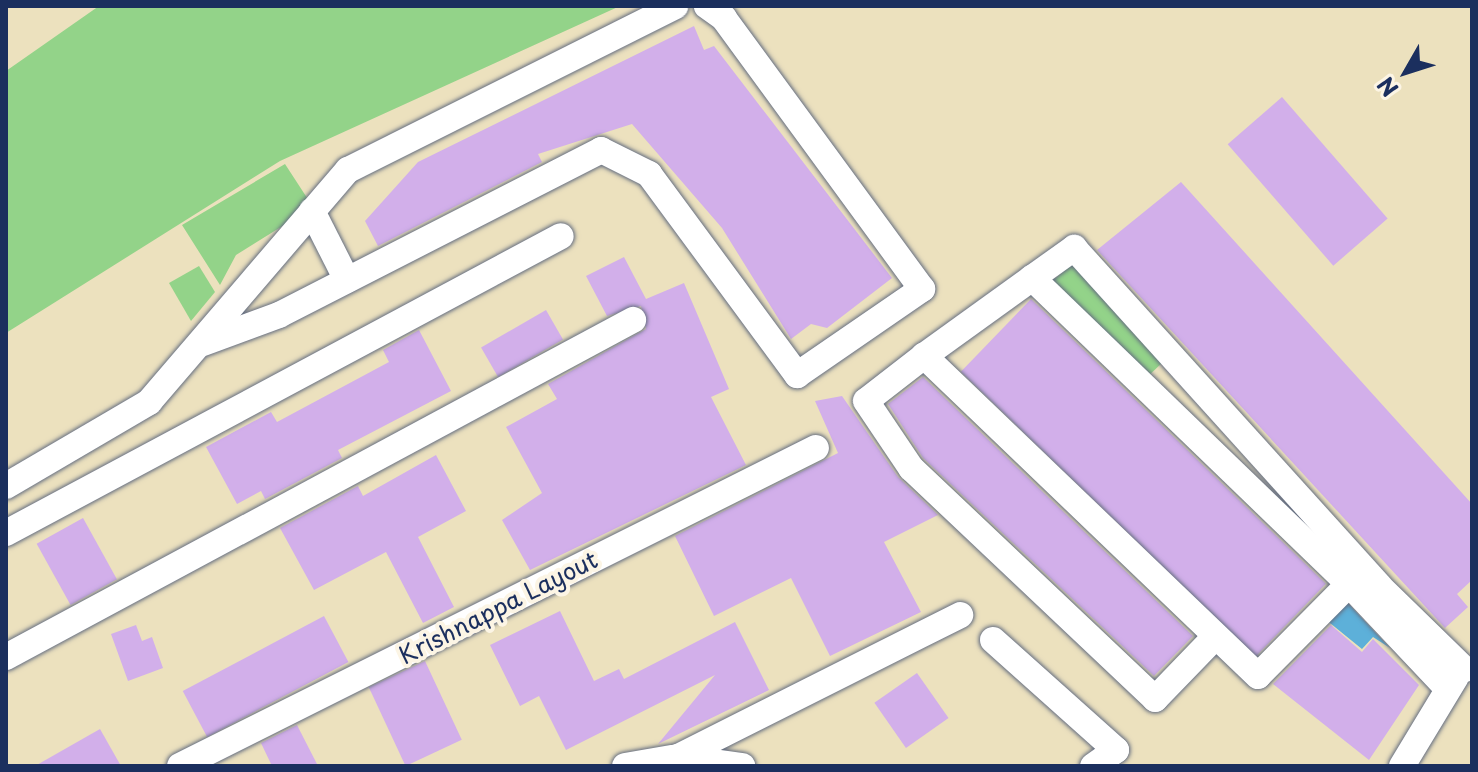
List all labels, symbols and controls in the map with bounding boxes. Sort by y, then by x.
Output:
north arrow [1366,32,1446,112]
text: N [1369,70,1405,105]
street label: Krishnappa Layout [394,544,602,670]

